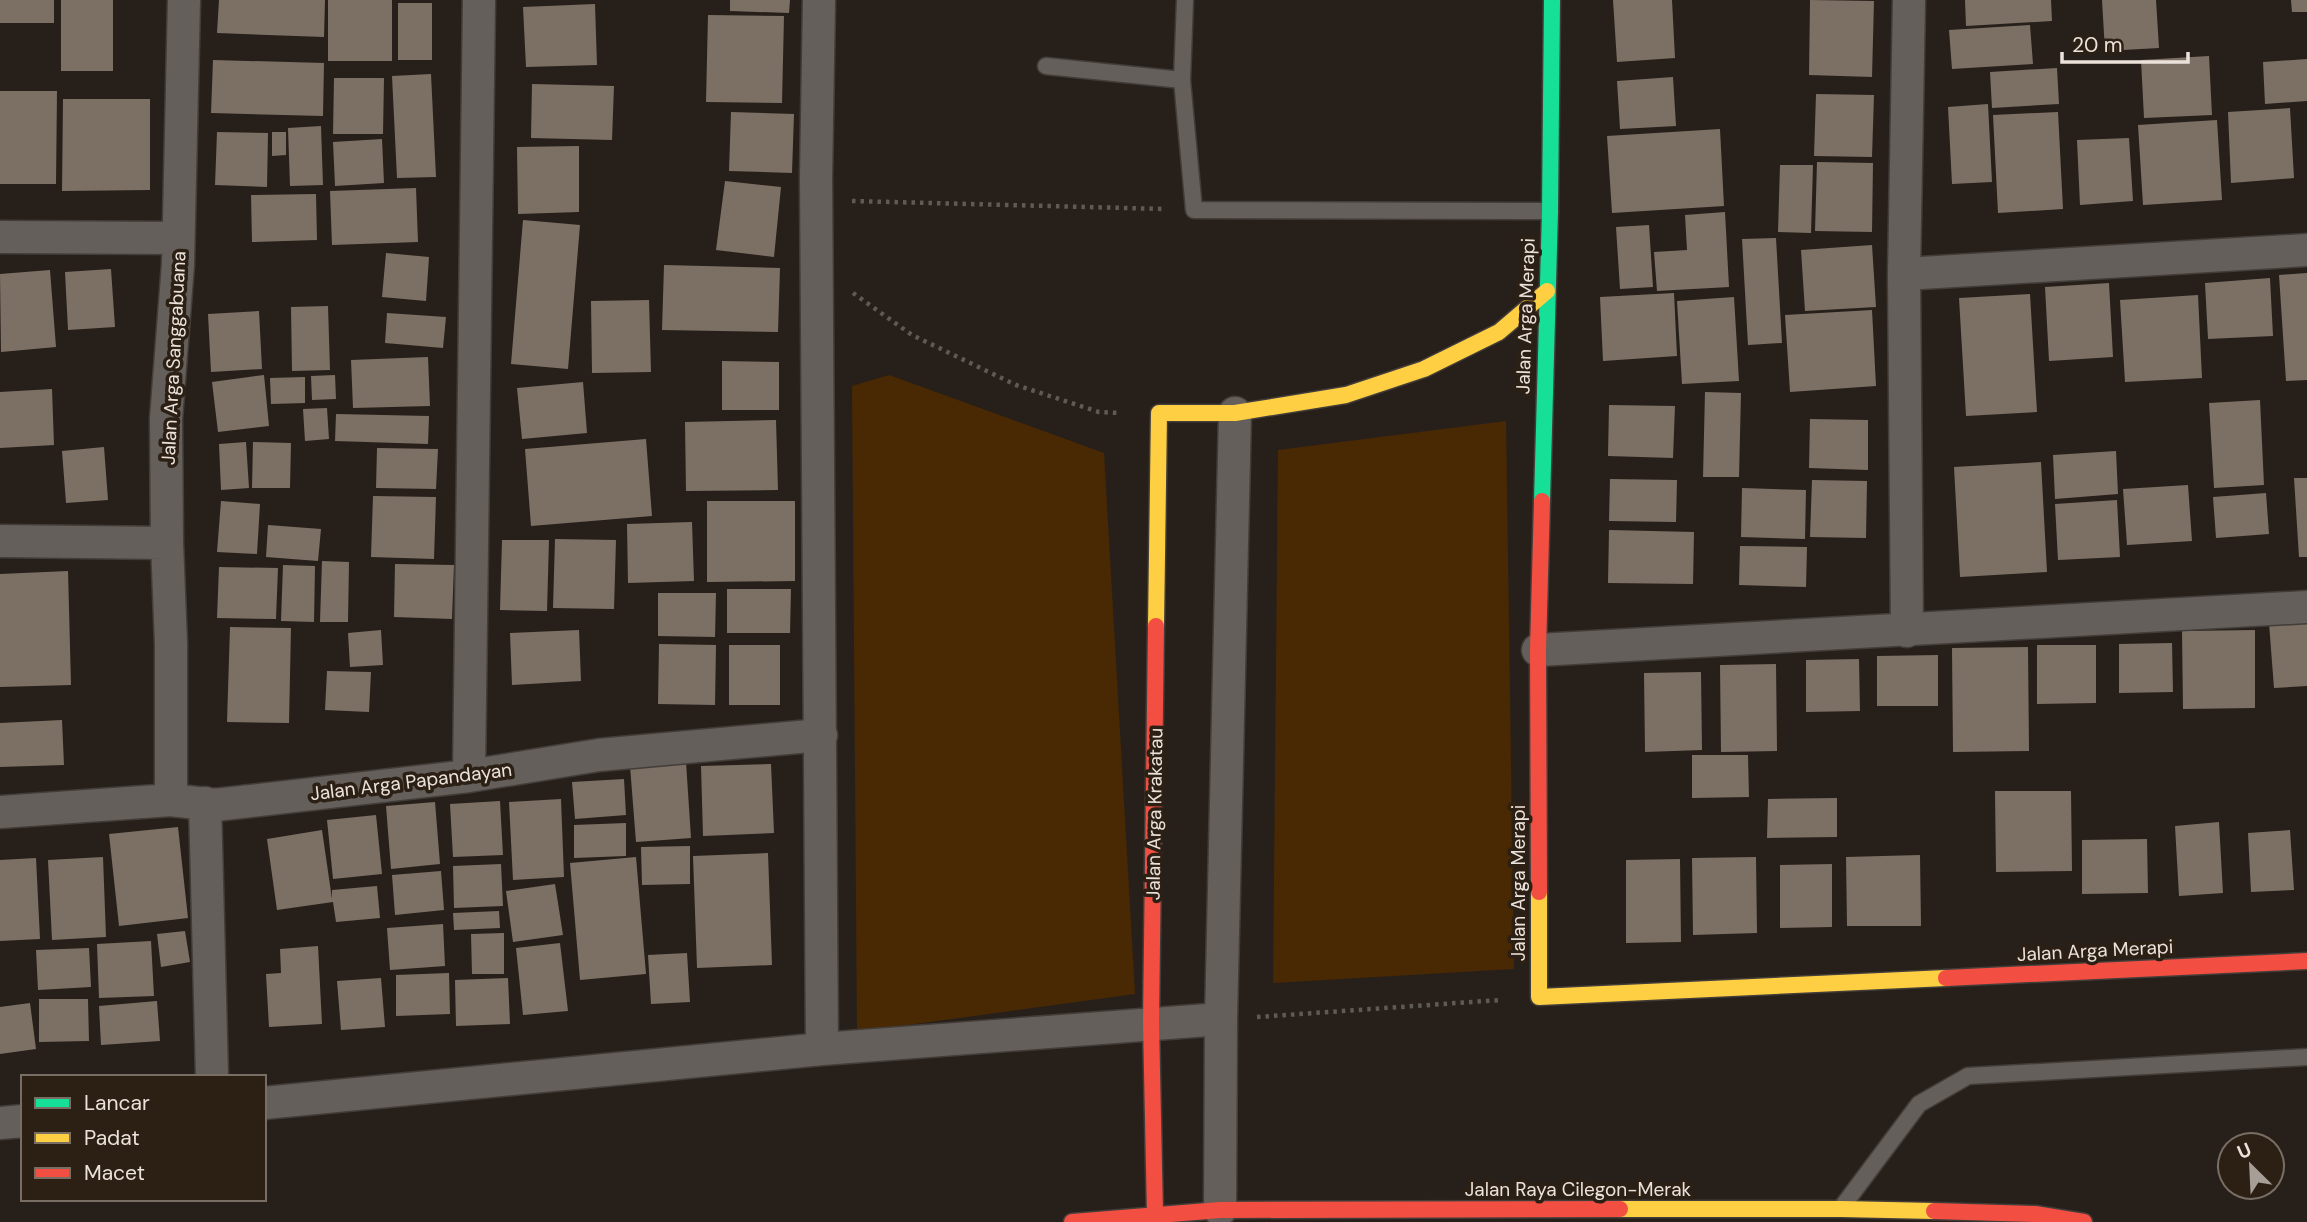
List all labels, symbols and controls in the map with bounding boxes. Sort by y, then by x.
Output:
scale bar [2062,21,2188,65]
text: 20 m [2072,31,2123,59]
street label: Jalan Arga Merapi [1510,237,1541,395]
street label: Jalan Arga Sanggabuana [155,251,192,466]
street label: Jalan Arga Krakatau [1140,728,1169,900]
street label: Jalan Arga Papandayan [309,757,513,806]
street label: Jalan Arga Merapi [1506,805,1531,961]
street label: Jalan Arga Merapi [2016,934,2174,967]
legend [21,1075,266,1201]
text: Lancar [84,1089,150,1117]
text: Padat [84,1124,140,1152]
north arrow [2216,1131,2286,1201]
text: U [2233,1137,2255,1165]
text: Macet [84,1159,145,1187]
street label: Jalan Raya Cilegon-Merak [1465,1177,1692,1202]

